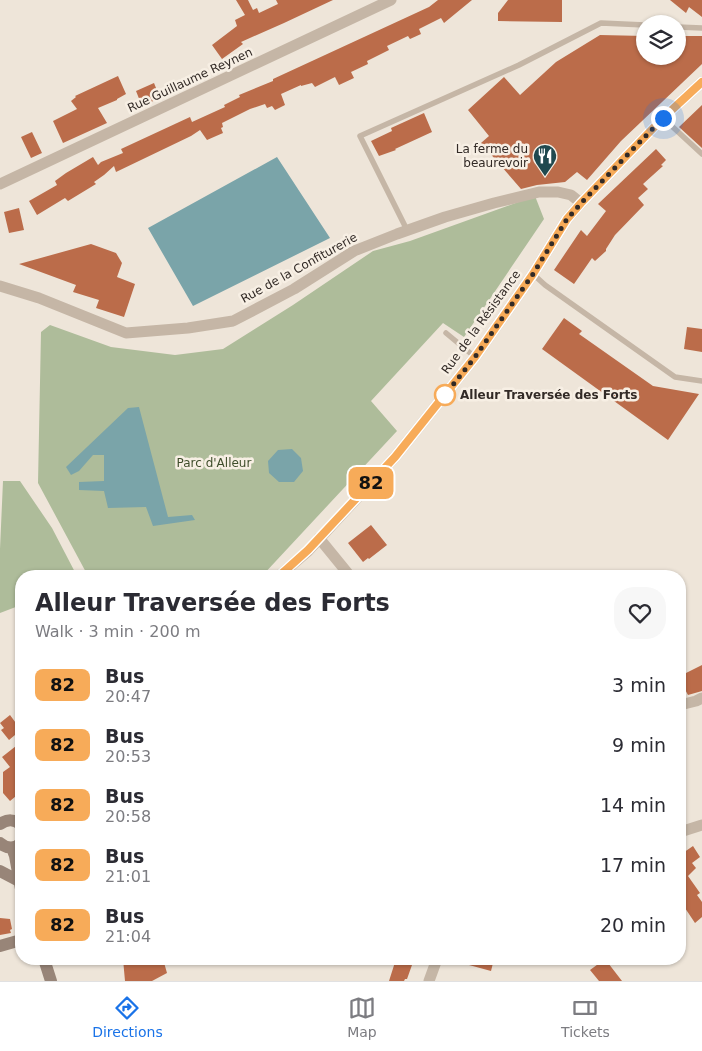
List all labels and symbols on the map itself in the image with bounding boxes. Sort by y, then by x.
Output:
street label: Rue Guillaume Reynen [125,45,255,115]
your location [651,106,676,131]
place label: La ferme du beaurevoir [456,142,528,170]
restaurant icon: La ferme du beaurevoir [532,143,558,177]
street label: Rue de la Confiturerie [238,230,360,306]
street label: Rue de la Résistance [439,267,523,377]
marker: Alleur Traversée des Forts [434,384,456,406]
place label: Alleur Traversée des Forts [460,388,637,402]
park label: Parc d'Alleur [177,456,251,470]
line badge: 82 [348,467,394,499]

